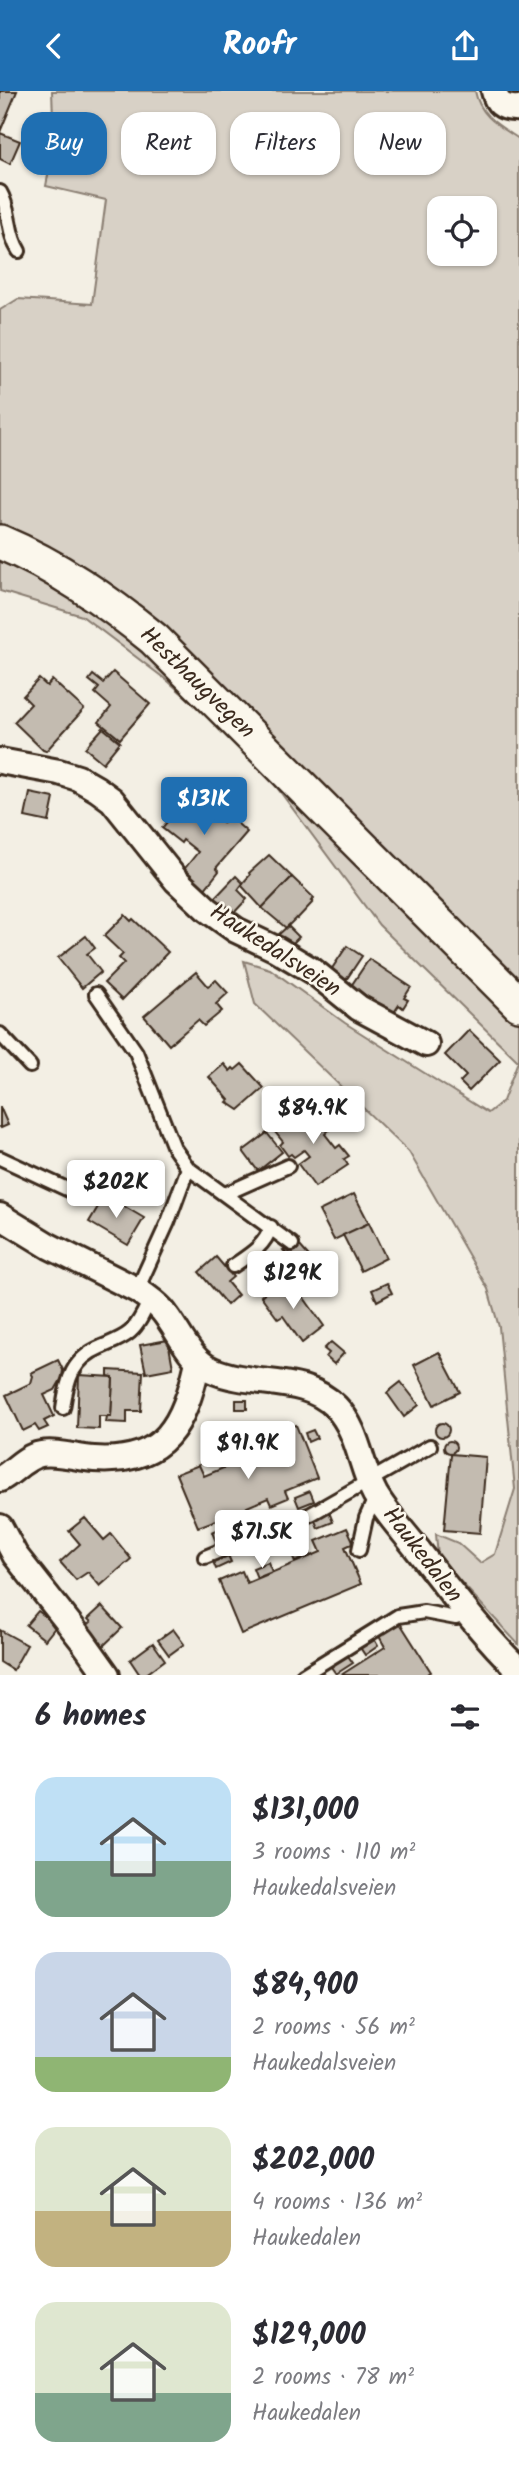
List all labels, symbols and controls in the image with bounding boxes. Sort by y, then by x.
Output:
text: Roofr [223,20,296,71]
icon: back [35,27,73,65]
icon: share [446,27,484,65]
chip: Buy [21,112,107,175]
chip: Rent [121,112,216,175]
chip: Filters [230,112,340,175]
chip: New [354,112,446,175]
map controls [427,196,497,266]
button: locate [427,196,497,266]
street label: Hesthaugvegen [130,617,264,749]
pin: $131K [155,777,253,837]
text: $131K [177,782,231,818]
street label: Haukedalsveien [201,894,349,1008]
pin: $84.9K [256,1087,370,1146]
text: $84.9K [278,1091,348,1127]
pin: $202K [67,1161,165,1220]
text: $202K [83,1165,149,1201]
pin: $129K [244,1251,342,1311]
text: $129K [263,1256,323,1292]
pin: $91.9K [191,1421,305,1481]
text: $91.9K [216,1426,280,1462]
street label: Haukedalen [372,1498,472,1612]
pin: $71.5K [205,1511,319,1570]
text: $71.5K [231,1515,293,1551]
text: 6 homes [35,1693,147,1741]
icon: filters [446,1698,484,1736]
text: $131,000 [252,1787,358,1835]
icon: home [91,1805,175,1889]
text: 3 rooms · 110 m² [252,1835,415,1871]
text: Haukedalsveien [252,1871,396,1907]
text: $84,900 [252,1962,358,2010]
icon: home [91,1980,175,2064]
text: 2 rooms · 56 m² [252,2010,415,2046]
text: Haukedalsveien [252,2046,396,2082]
text: $202,000 [252,2137,374,2185]
icon: home [91,2155,175,2239]
text: 4 rooms · 136 m² [252,2185,422,2221]
text: Haukedalen [252,2221,361,2257]
text: $129,000 [252,2312,366,2360]
icon: home [91,2330,175,2414]
text: 2 rooms · 78 m² [252,2360,414,2396]
text: Haukedalen [252,2396,361,2432]

